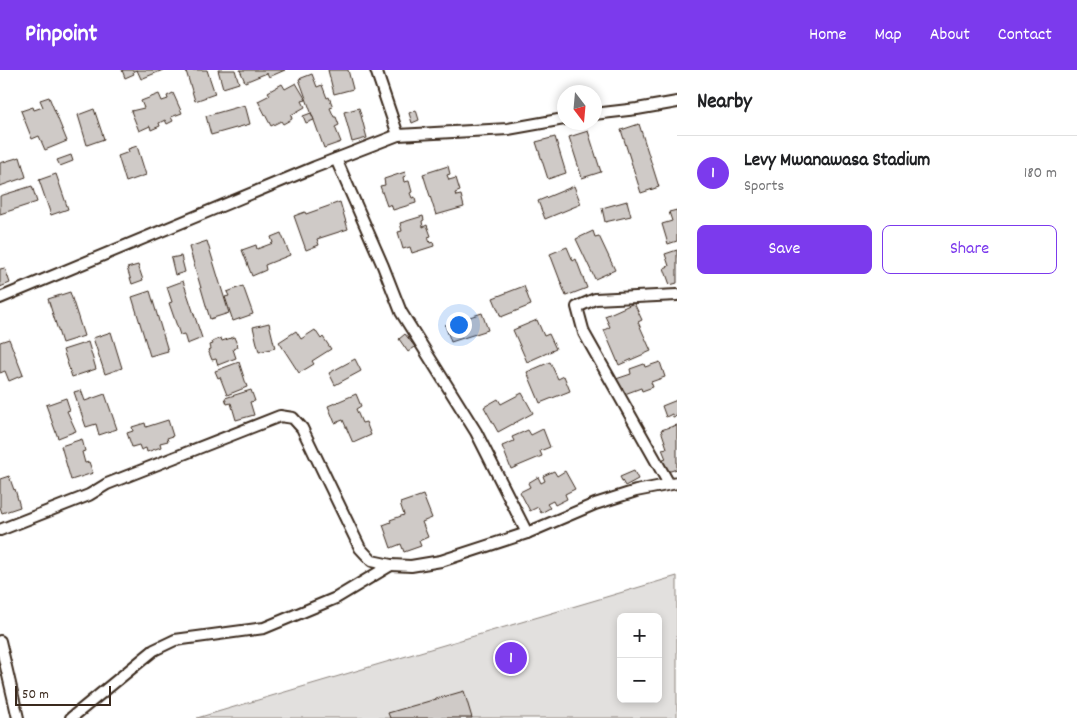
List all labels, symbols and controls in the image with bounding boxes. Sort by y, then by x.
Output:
text: Pinpoint [25,18,97,52]
text: Home [809,23,846,48]
text: Map [874,23,902,48]
text: About [930,23,970,48]
text: Contact [998,23,1052,48]
north arrow [557,85,602,130]
text: Nearby [697,88,752,118]
text: Levy Mwanawasa Stadium [744,148,930,175]
text: 1 [711,162,715,185]
text: 180 m [1024,162,1057,185]
text: Sports [744,175,784,198]
button: Save [697,225,872,274]
button: Share [882,225,1057,274]
your location [446,312,472,338]
map controls [617,613,662,703]
button: + [617,613,662,658]
pin: 1 [495,639,527,677]
button: − [617,658,662,703]
scale bar [15,683,111,706]
text: 50 m [22,685,49,705]

